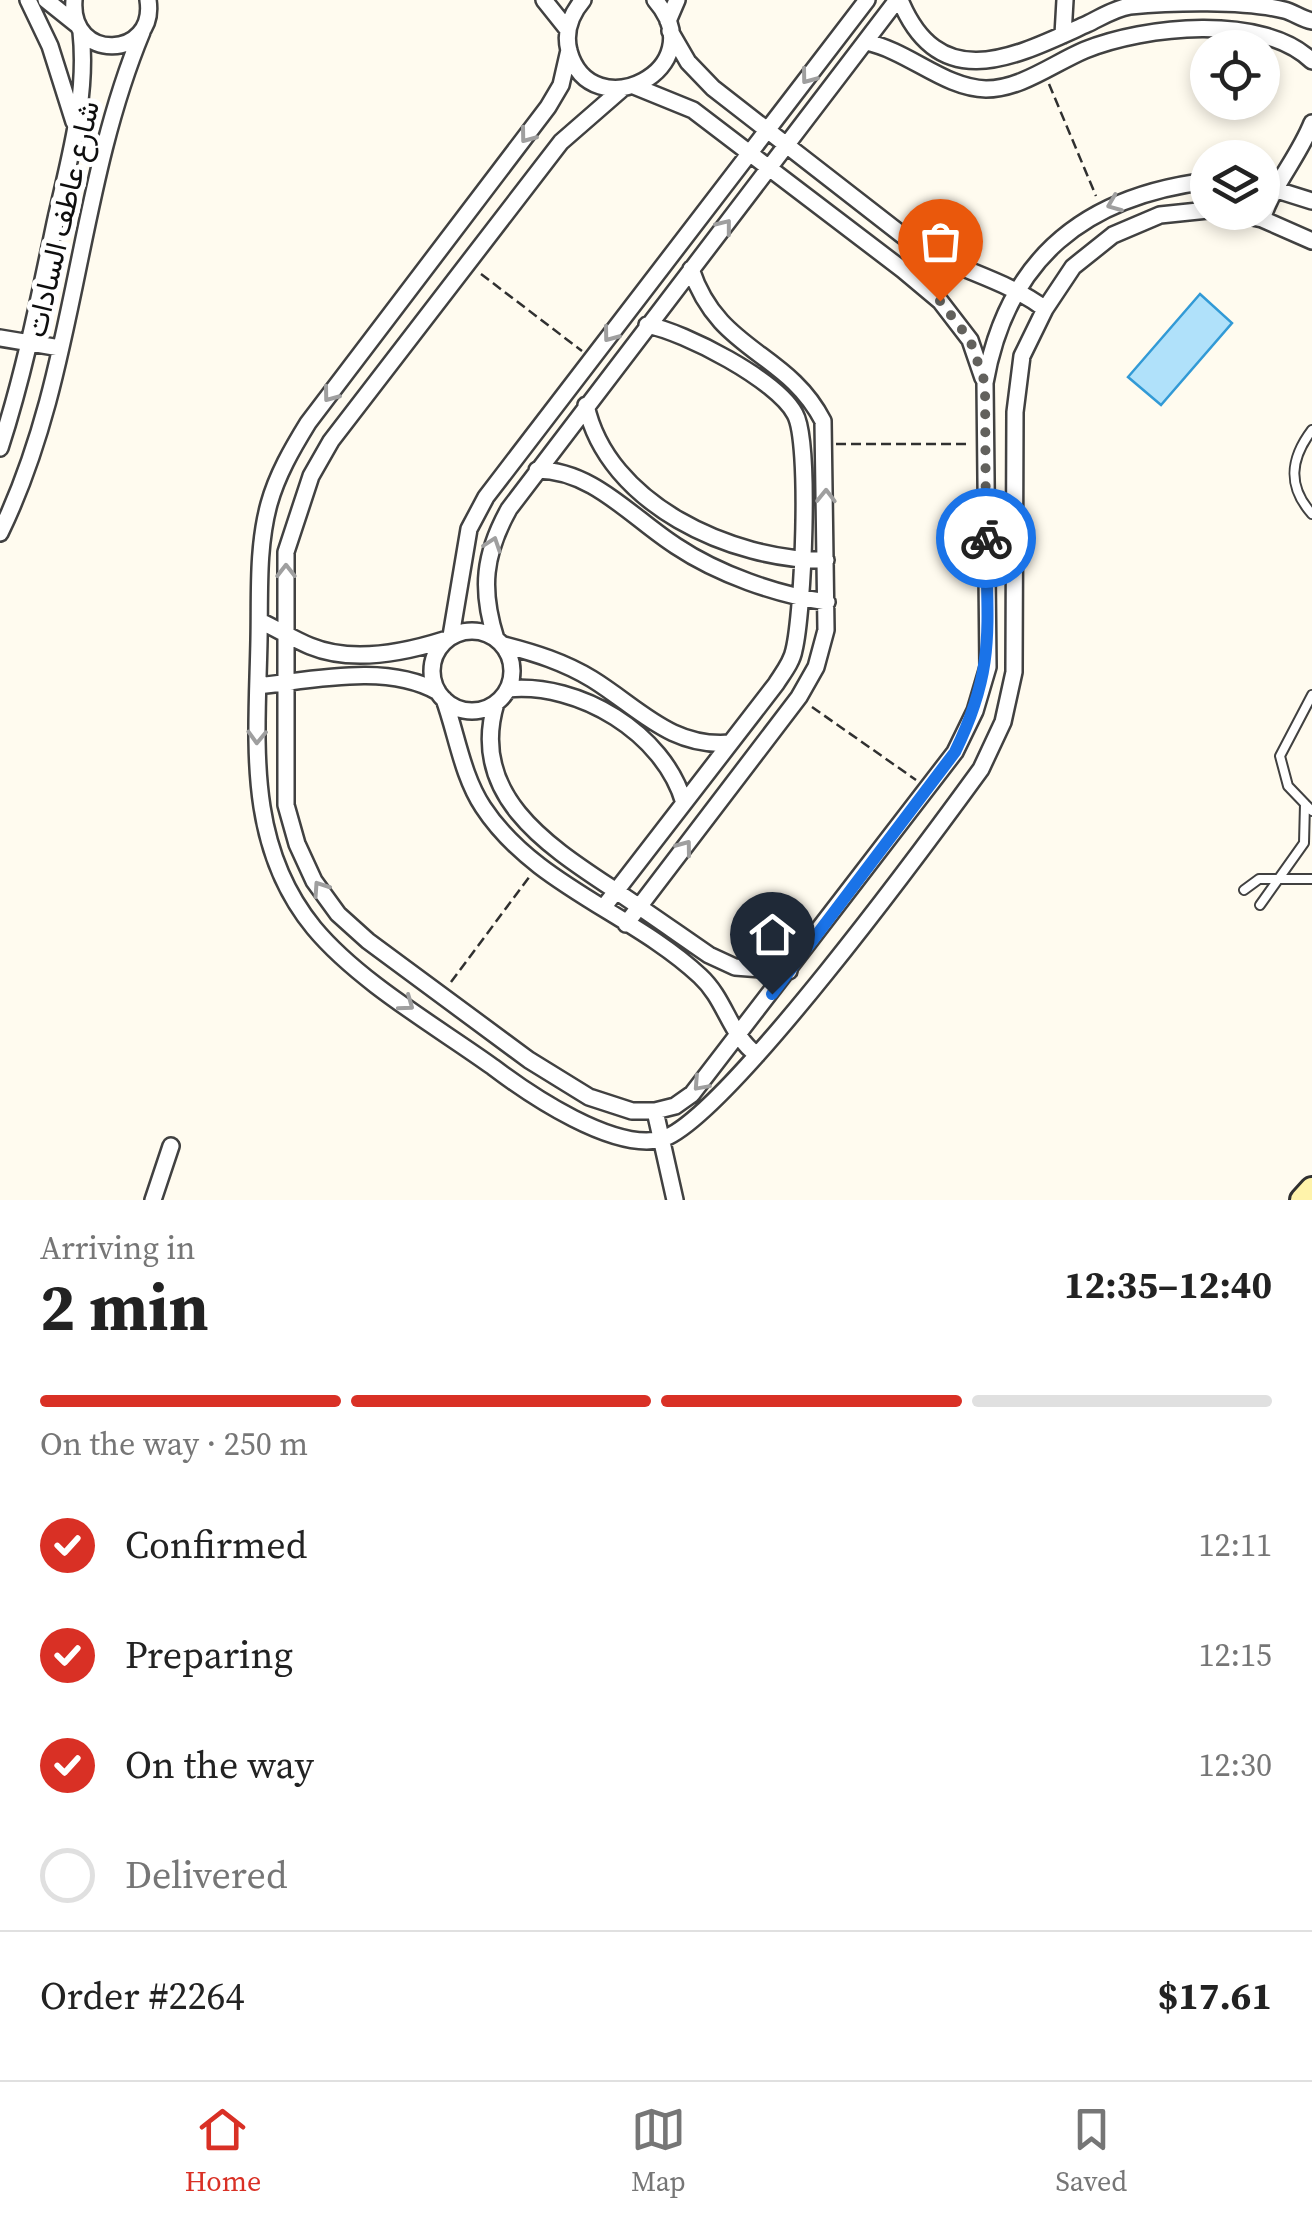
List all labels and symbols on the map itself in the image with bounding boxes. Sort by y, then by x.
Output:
one-way arrow [802,66,820,84]
street label: شارع عاطف السادات [15,97,109,341]
one-way arrow [521,125,538,143]
one-way arrow [1106,193,1123,213]
pin [898,199,983,302]
one-way arrow [713,219,731,237]
one-way arrow [605,324,622,342]
one-way arrow [324,384,342,402]
one-way arrow [816,488,837,504]
courier [936,488,1036,588]
one-way arrow [481,537,501,554]
one-way arrow [275,562,297,578]
one-way arrow [246,730,267,746]
one-way arrow [674,840,691,858]
one-way arrow [314,880,333,898]
pin [730,892,815,995]
one-way arrow [396,993,414,1010]
one-way arrow [693,1072,711,1091]

